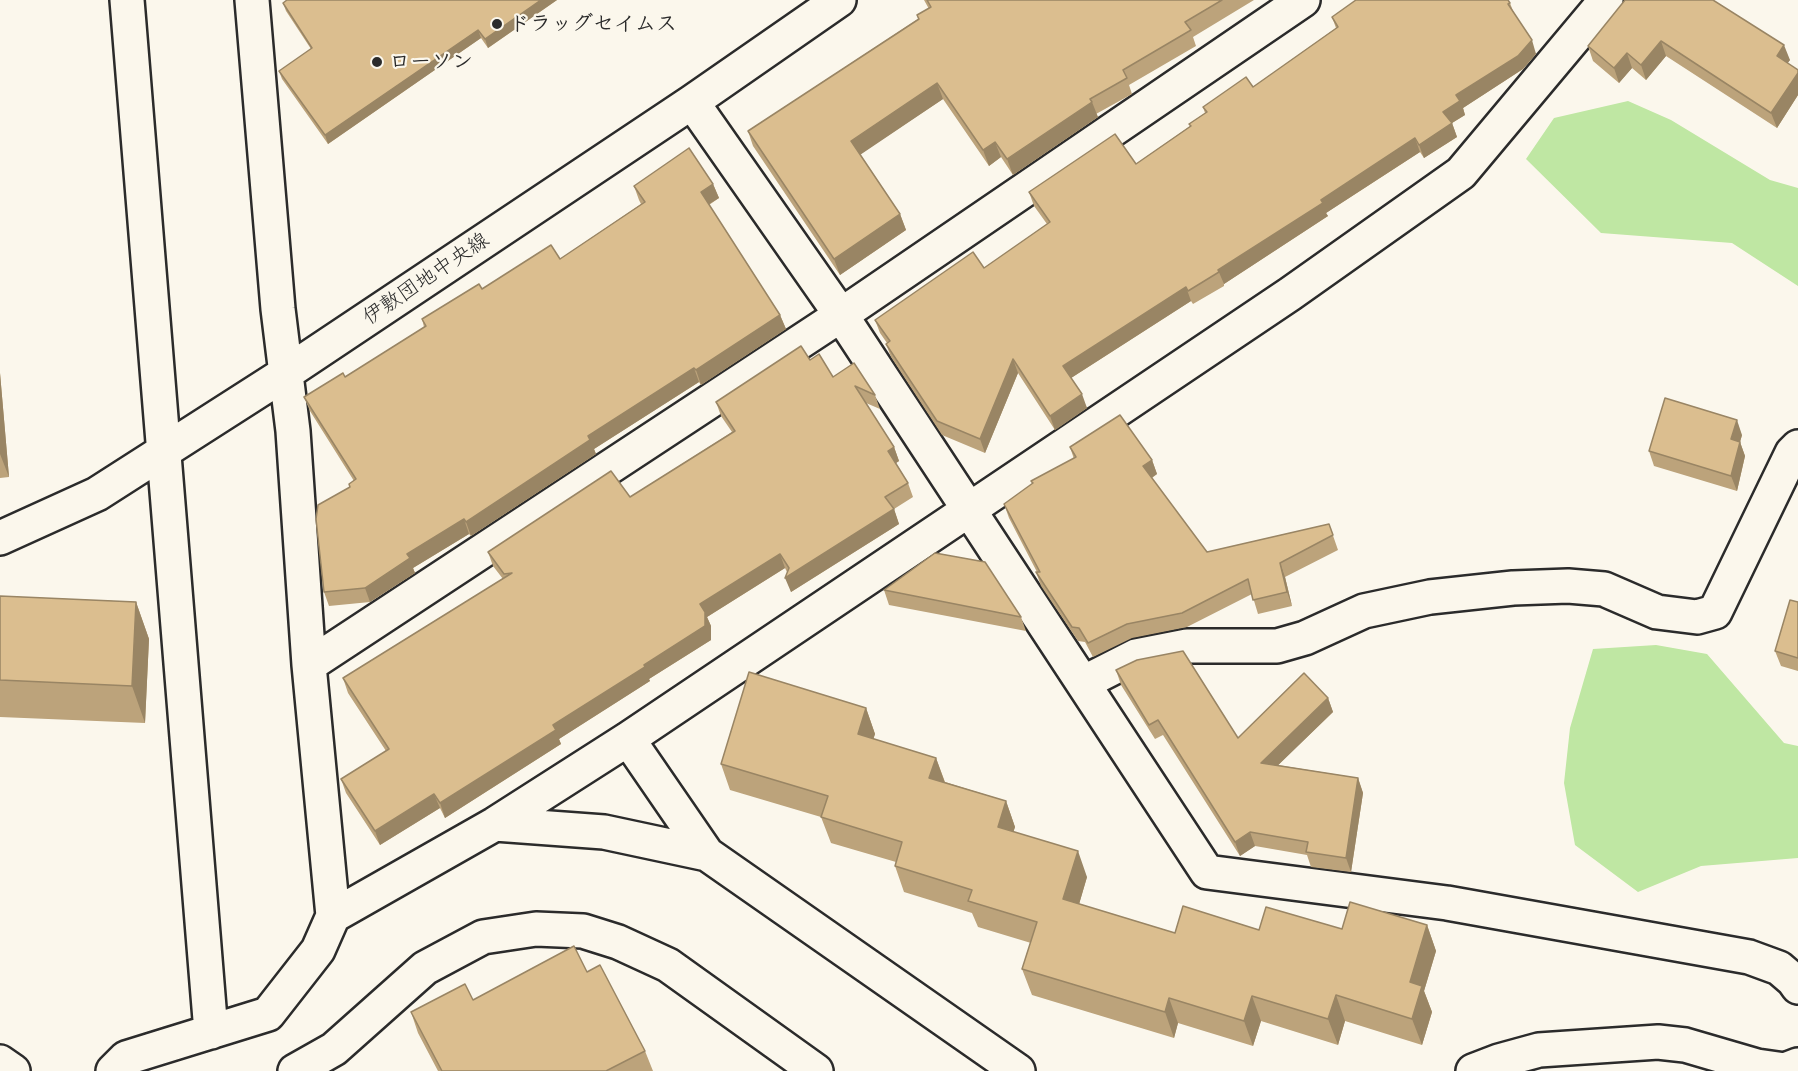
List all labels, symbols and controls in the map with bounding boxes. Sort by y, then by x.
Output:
place label: ドラッグセイムス [509,11,677,37]
marker: ドラッグセイムス [490,17,504,31]
place label: ローソン [389,49,473,75]
marker: ローソン [370,55,384,69]
street label: 伊敷団地中央線 [358,227,494,331]

